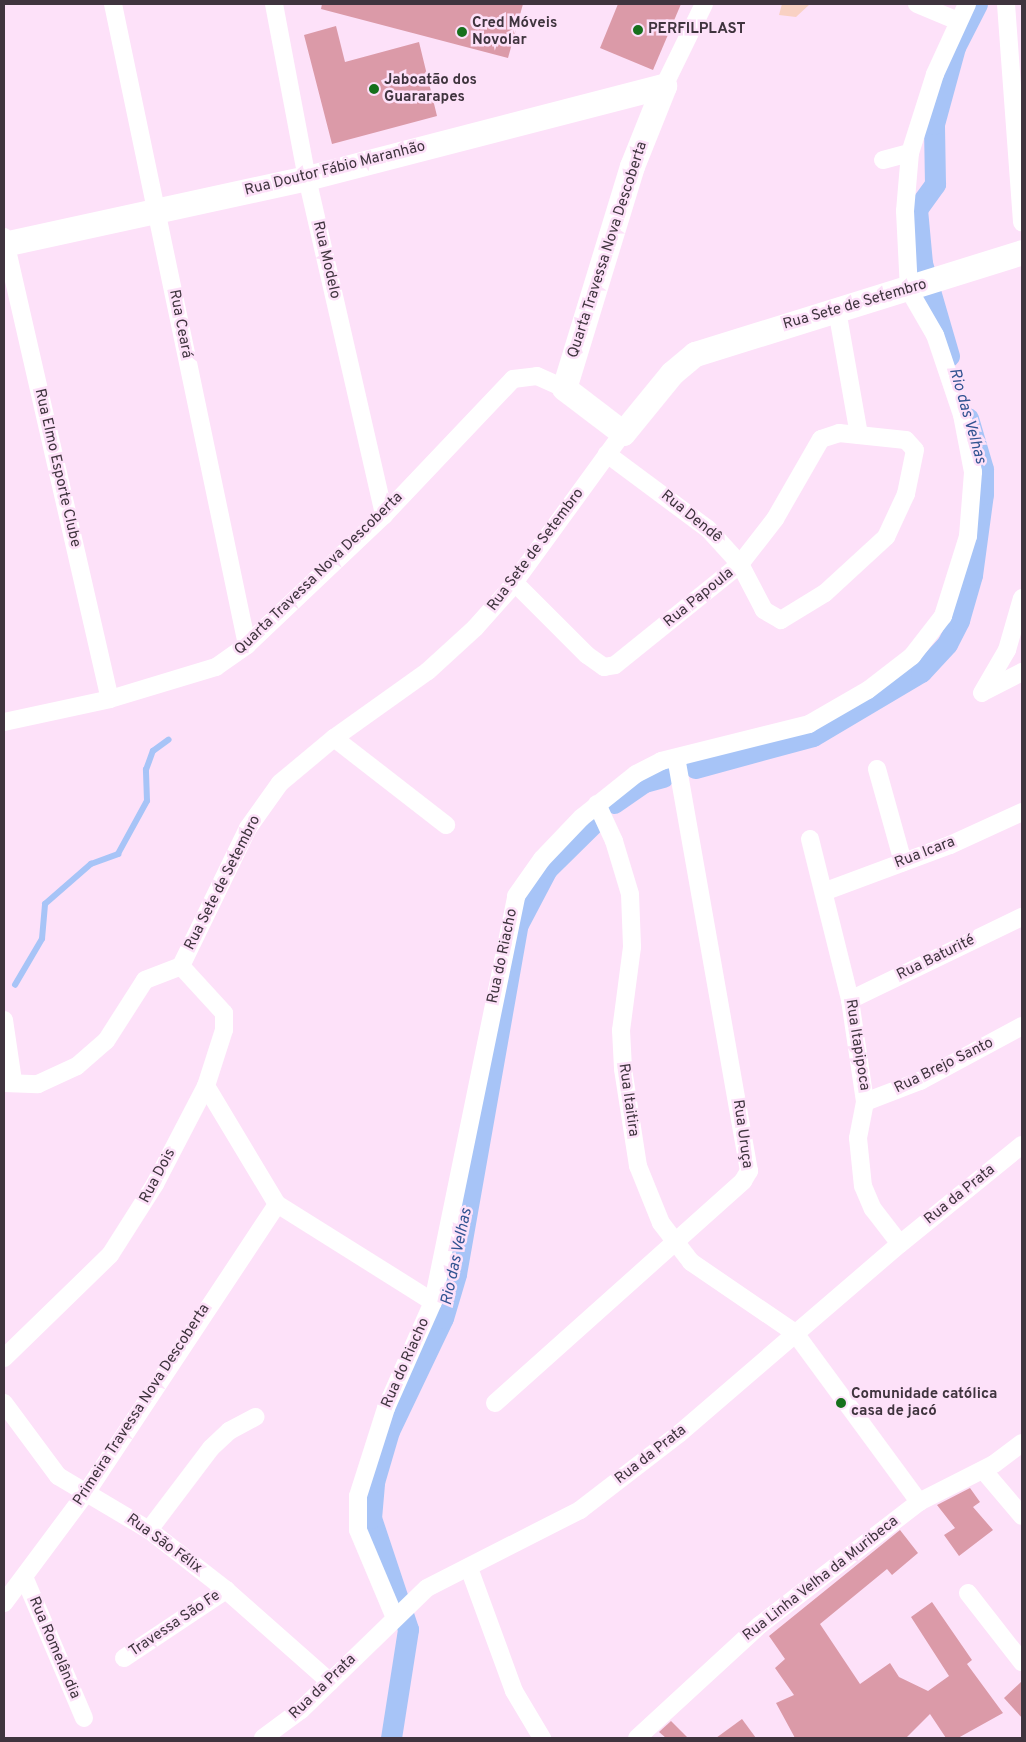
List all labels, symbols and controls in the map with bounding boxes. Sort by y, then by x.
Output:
place label: Cred Móveis Novolar [472,14,557,49]
place label: PERFILPLAST [648,21,745,39]
marker: PERFILPLAST [632,24,644,36]
marker: Cred Móveis Novolar [456,26,468,38]
place label: Jaboatão dos Guararapes [384,71,477,106]
marker: Jaboatão dos Guararapes [368,83,380,95]
street label: Rua Doutor Fábio Maranhão [243,138,427,200]
street label: Quarta Travessa Nova Descoberta [564,139,652,361]
street label: Rua Modelo [308,219,344,301]
street label: Rua Sete de Setembro [781,276,929,334]
street label: Rua Ceará [165,288,195,360]
water label: Rio das Velhas [944,366,990,466]
street label: Rua Elmo Esporte Clube [30,387,84,549]
street label: Rua Sete de Setembro [484,485,588,615]
street label: Rua Dendê [657,487,725,547]
street label: Quarta Travessa Nova Descoberta [231,489,407,659]
street label: Rua Papoula [661,564,737,632]
street label: Rua Sete de Setembro [181,813,265,953]
street label: Rua Icara [892,833,958,873]
street label: Rua do Riacho [484,907,522,1005]
street label: Rua Baturité [894,931,978,985]
street label: Rua Itapipoca [841,998,873,1092]
street label: Rua Brejo Santo [892,1034,996,1098]
street label: Rua Itaitira [614,1062,642,1138]
street label: Rua Uruça [728,1098,756,1170]
street label: Rua Dois [136,1146,180,1206]
street label: Rua da Prata [921,1161,999,1229]
water label: Rio das Velhas [437,1206,477,1308]
street label: Primeira Travessa Nova Descoberta [70,1301,214,1509]
street label: Rua do Riacho [378,1315,434,1411]
place label: Comunidade católica casa de jacó [851,1385,997,1420]
marker: Comunidade católica casa de jacó [835,1397,847,1409]
street label: Rua da Prata [612,1422,690,1488]
street label: Rua São Félix [123,1510,205,1578]
street label: Rua Linha Velha da Muribeca [739,1513,903,1645]
street label: Travessa São Fe [126,1587,224,1661]
street label: Rua Romelândia [24,1594,84,1702]
street label: Rua da Prata [286,1651,360,1723]

